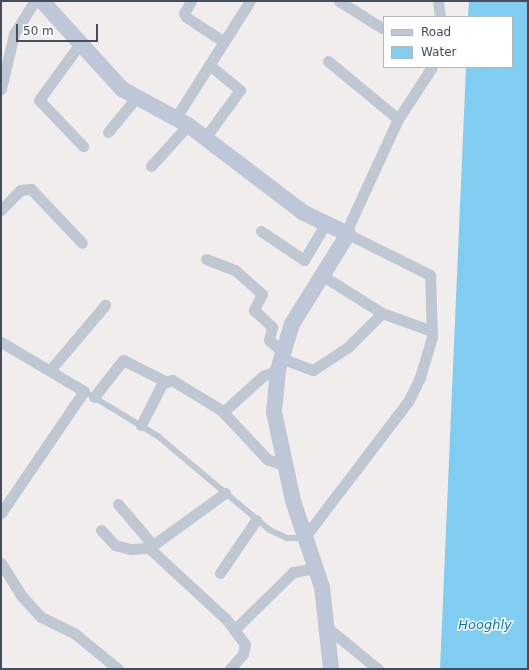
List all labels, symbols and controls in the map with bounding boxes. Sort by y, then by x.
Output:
scale bar [18,16,100,42]
legend [383,16,513,68]
text: 50 m [23,24,54,38]
text: Road [421,25,451,39]
text: Water [421,45,456,59]
water label: Hooghly [458,617,512,633]

